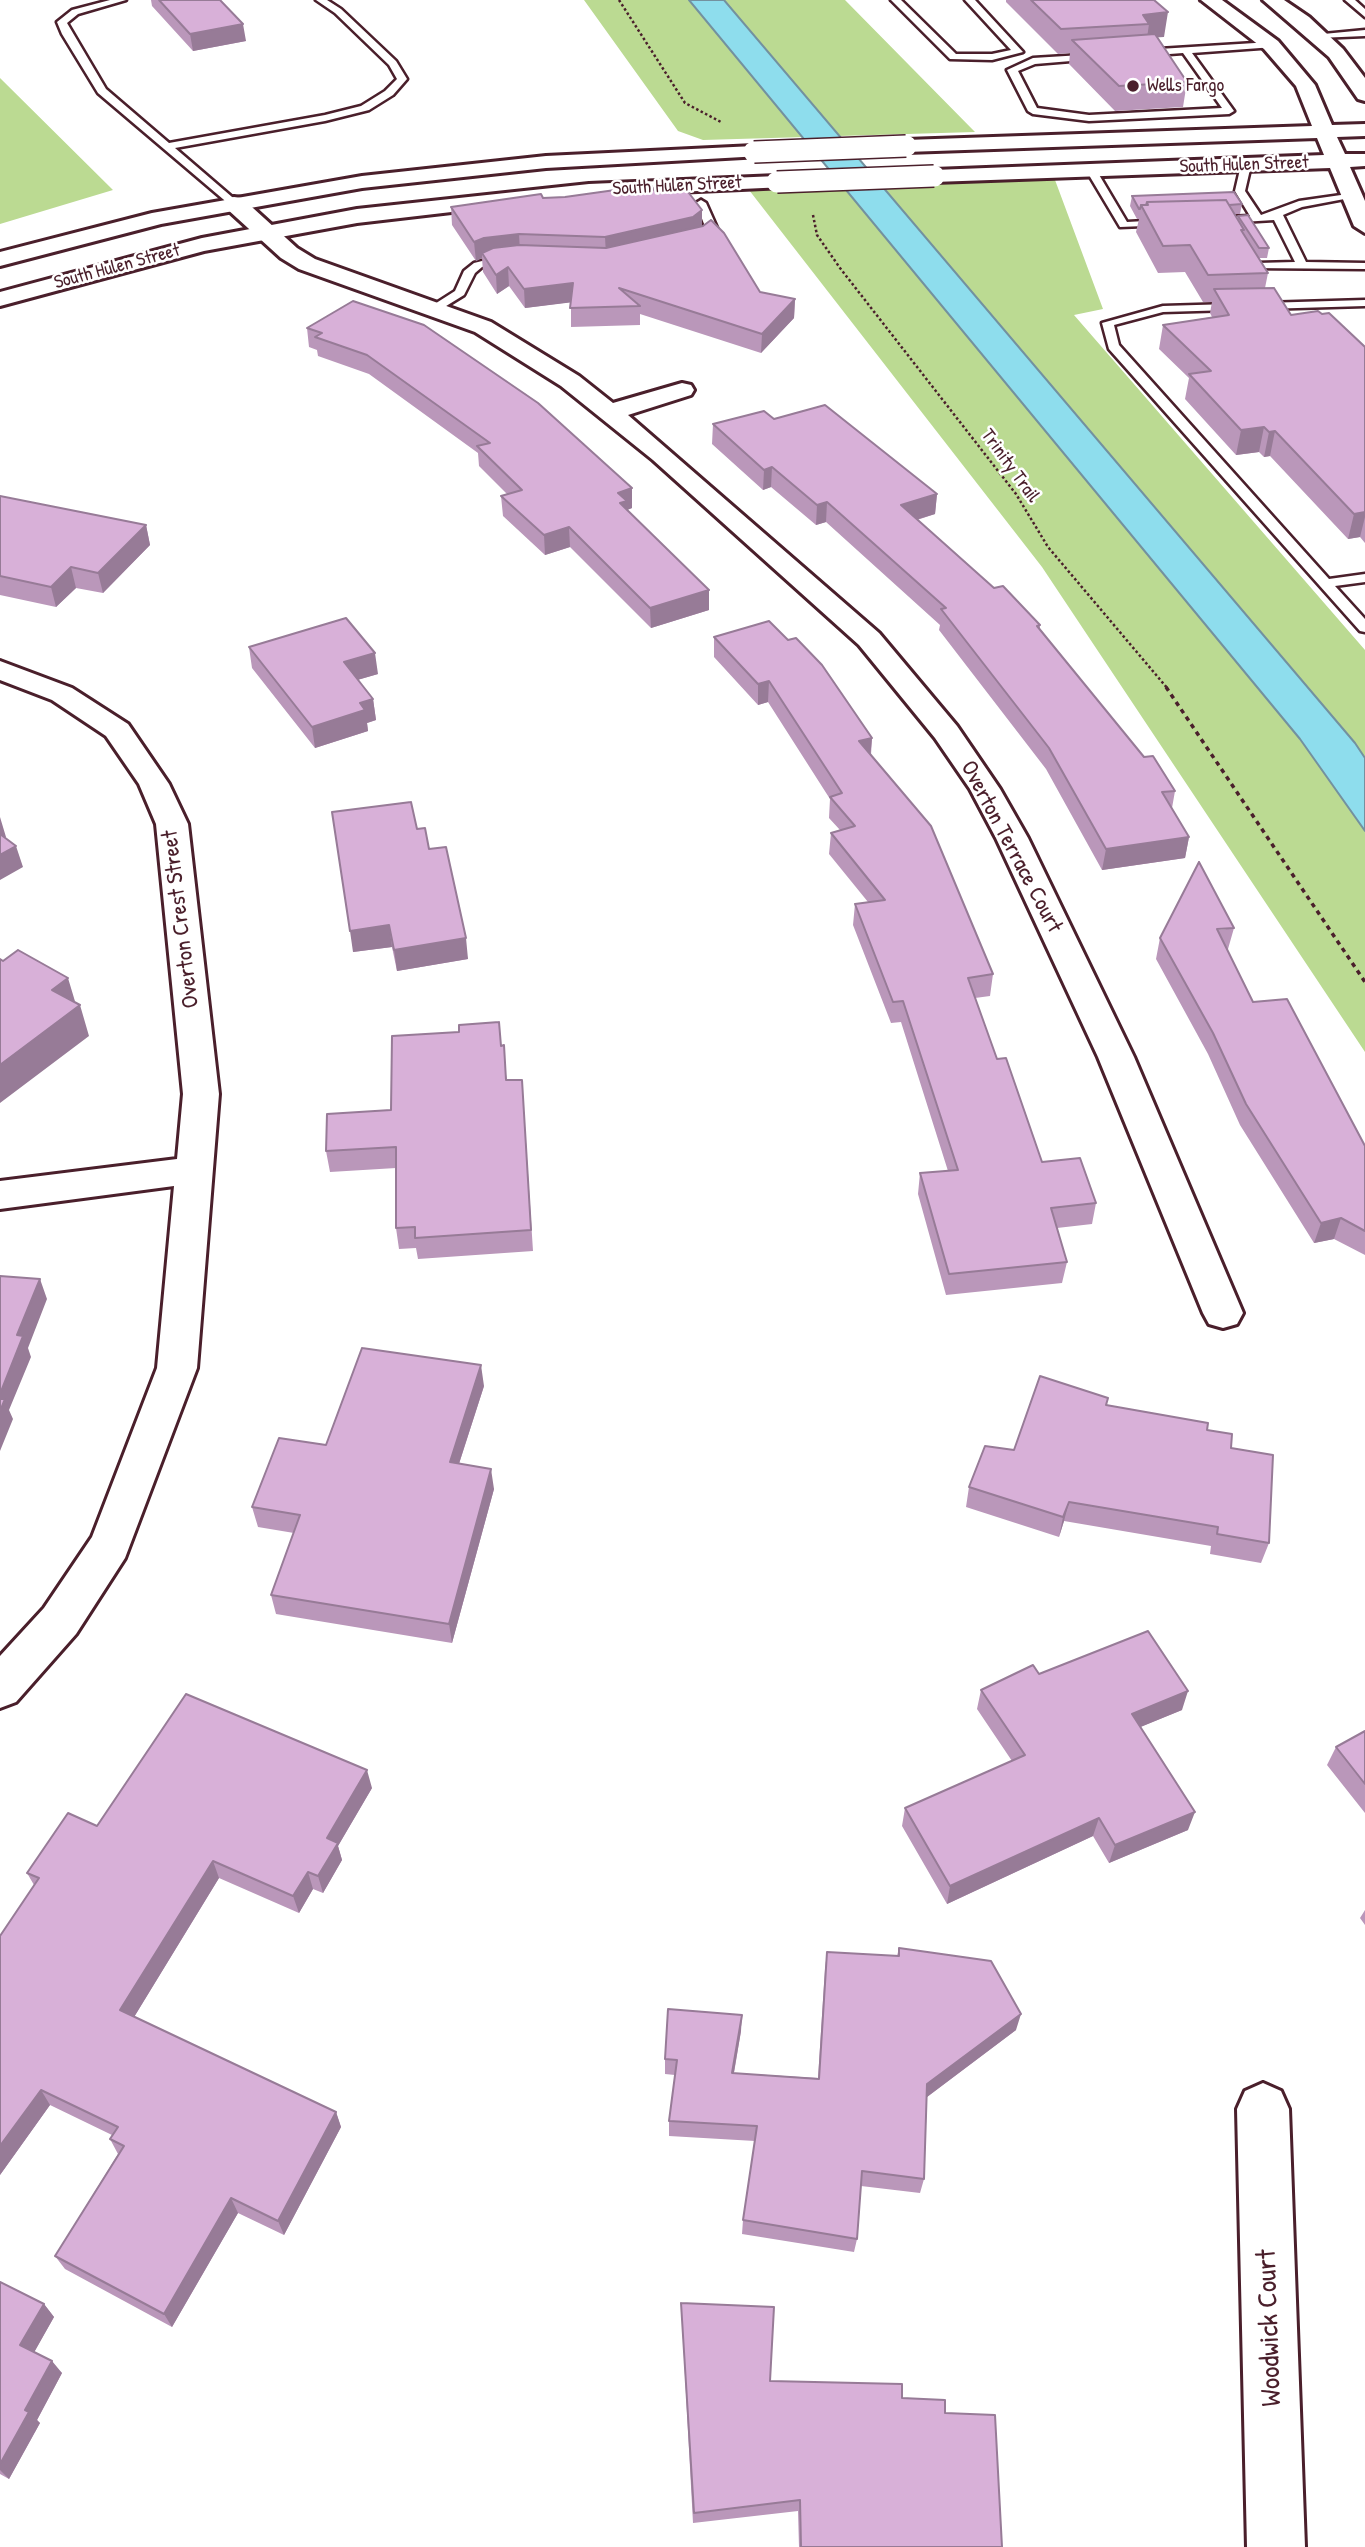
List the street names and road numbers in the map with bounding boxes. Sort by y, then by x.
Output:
street label: South Hulen Street [1179,151,1309,179]
street label: South Hulen Street [612,171,742,201]
street label: South Hulen Street [52,239,182,295]
street label: Trinity Trail [976,425,1044,507]
street label: Overton Terrace Court [954,756,1068,938]
street label: Overton Crest Street [156,828,206,1010]
street label: Woodwick Court [1250,2249,1290,2407]

